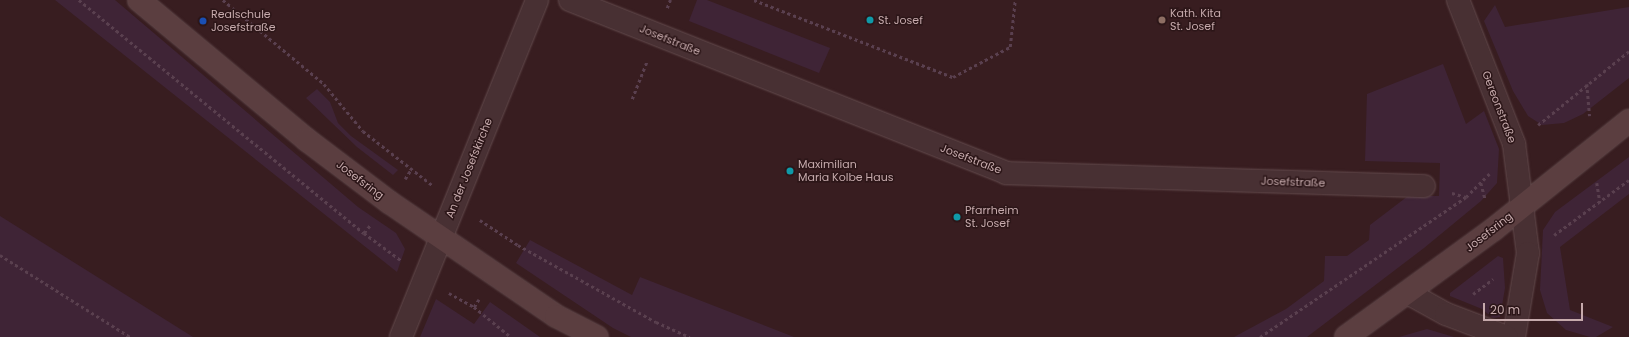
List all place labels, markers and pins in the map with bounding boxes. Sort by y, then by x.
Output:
place label: Kath. Kita St. Josef [1170,7,1221,33]
place label: Realschule Josefstraße [211,8,276,34]
place label: St. Josef [878,13,923,27]
marker: St. Josef [865,15,875,25]
marker: Kath. Kita St. Josef [1157,15,1167,25]
marker: Realschule Josefstraße [198,16,208,26]
place label: Maximilian Maria Kolbe Haus [798,158,893,184]
marker: Maximilian Maria Kolbe Haus [785,166,795,176]
place label: Pfarrheim St. Josef [965,204,1019,230]
marker: Pfarrheim St. Josef [952,212,962,222]

